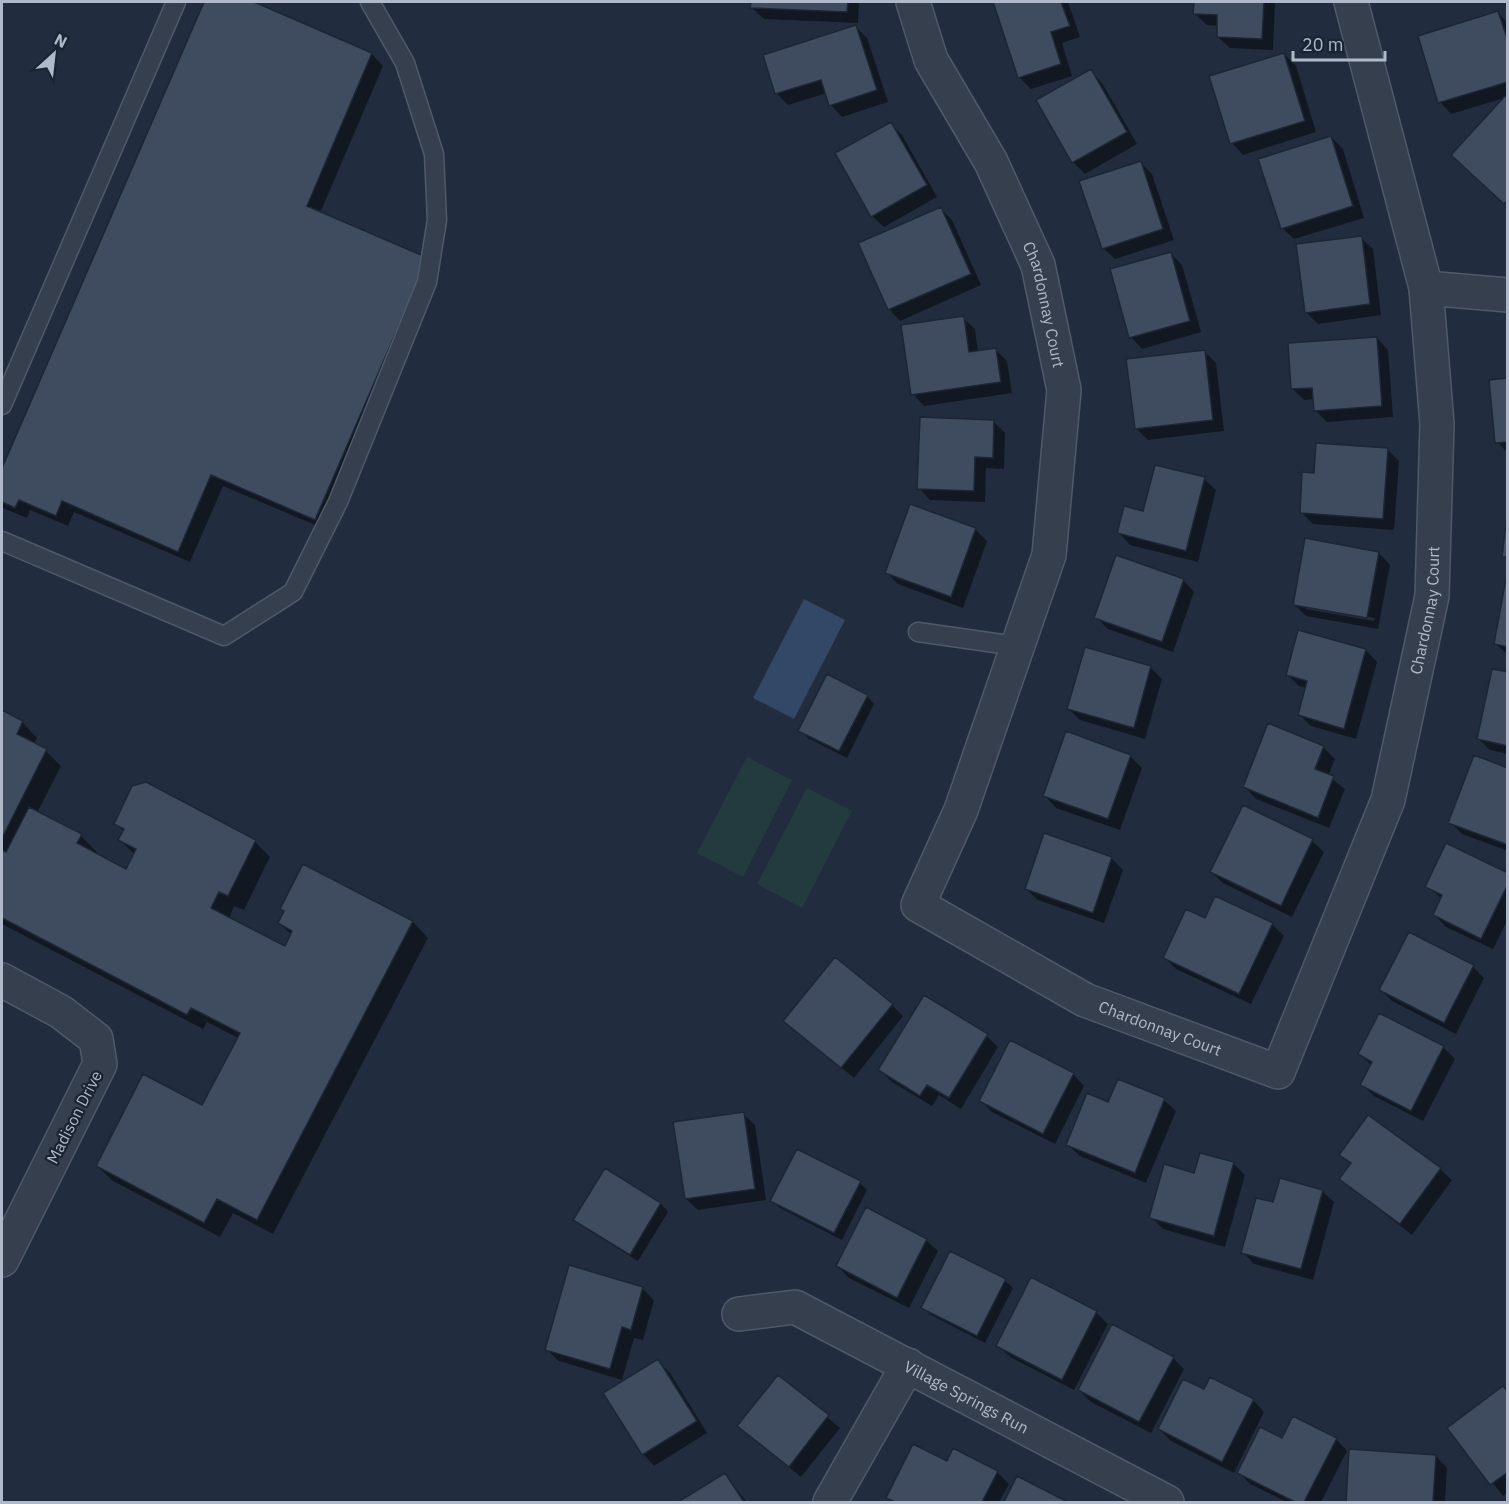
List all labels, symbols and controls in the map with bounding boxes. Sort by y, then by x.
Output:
north arrow [24,24,84,84]
scale bar [1293,24,1384,62]
text: N [51,29,71,52]
text: 20 m [1302,33,1344,56]
street label: Chardonnay Court [1018,238,1069,369]
street label: Chardonnay Court [1405,546,1443,676]
street label: Chardonnay Court [1096,996,1224,1060]
street label: Madison Drive [42,1067,106,1167]
street label: Village Springs Run [901,1356,1032,1438]

